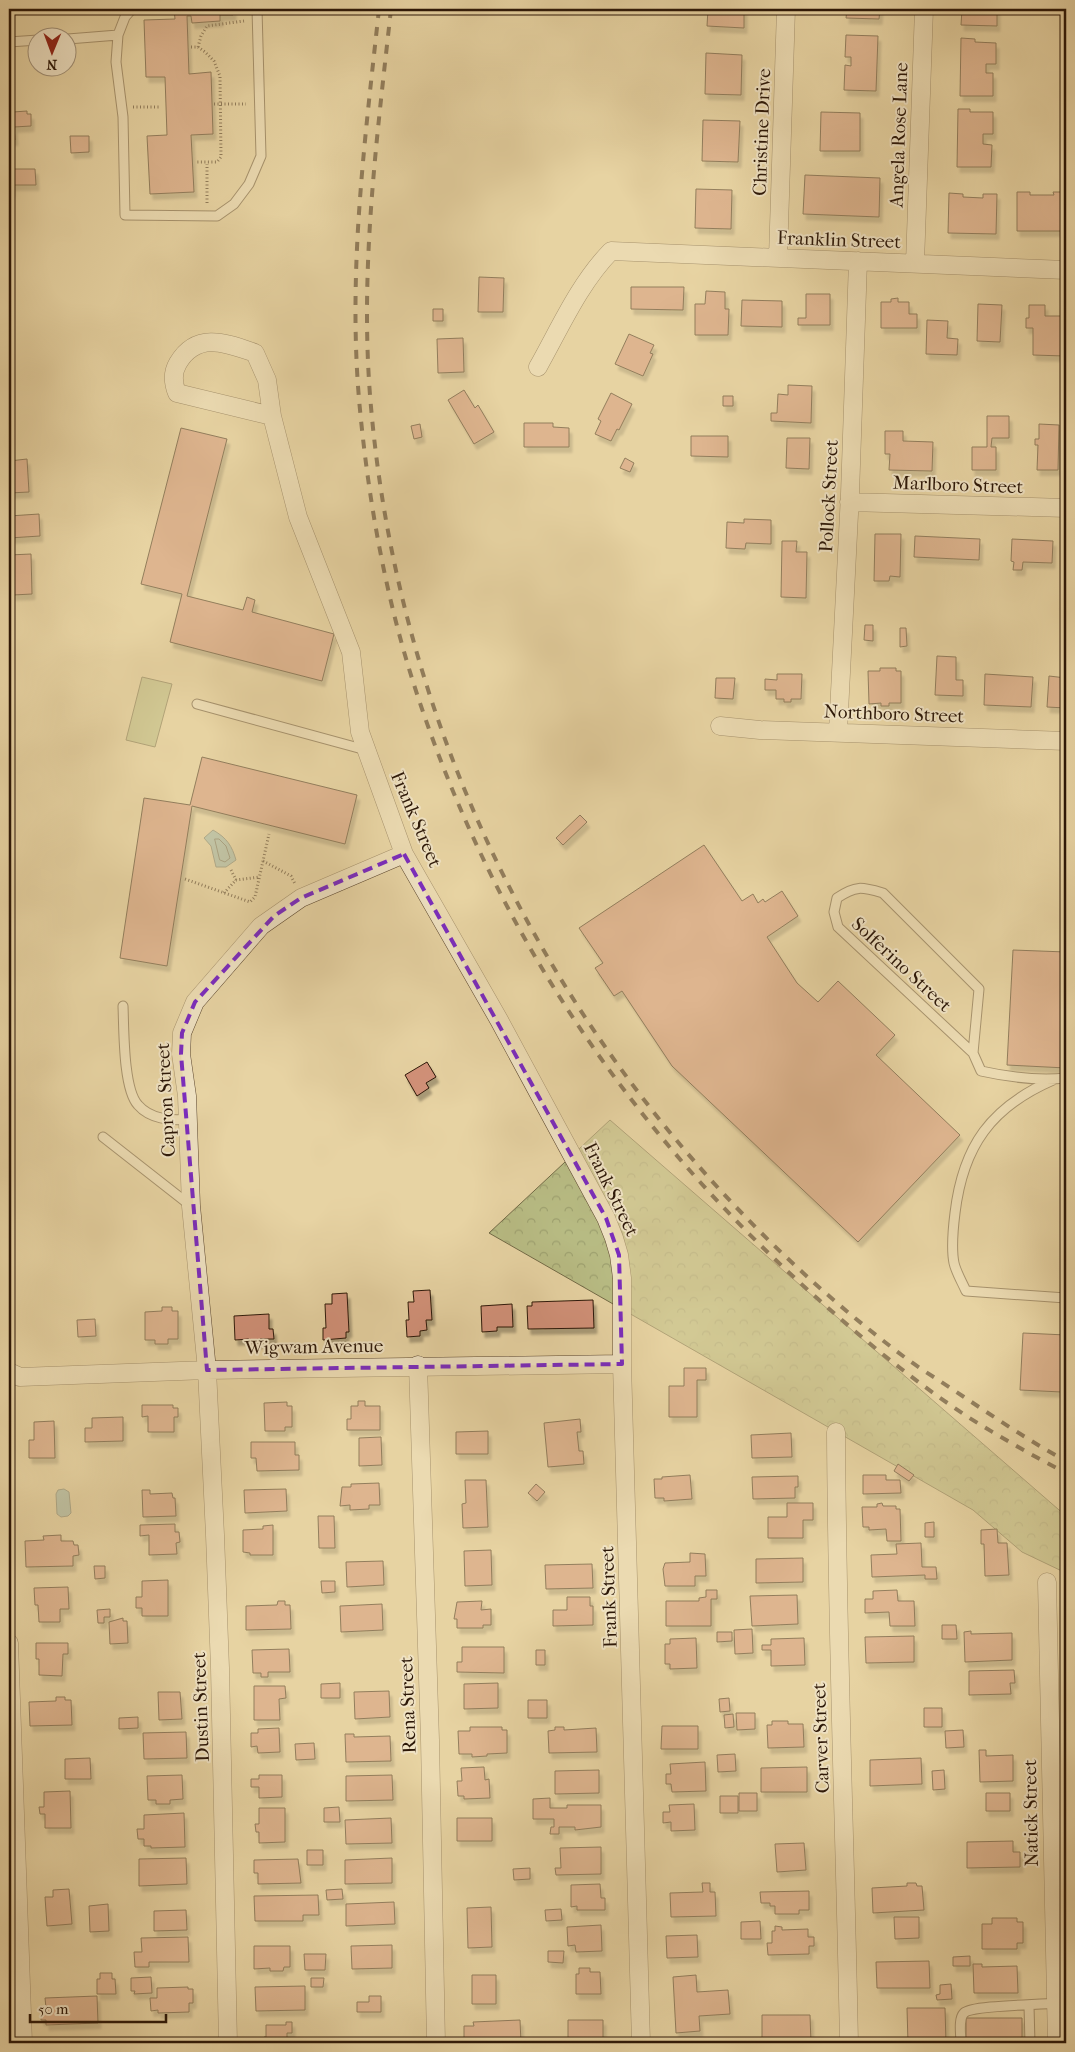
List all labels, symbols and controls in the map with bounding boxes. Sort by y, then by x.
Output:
north arrow [28,28,78,78]
text: N [46,56,57,73]
street label: Angela Rose Lane [885,62,913,209]
street label: Christine Drive [749,68,775,196]
street label: Franklin Street [777,227,902,253]
street label: Pollock Street [815,439,843,553]
street label: Marlboro Street [892,472,1024,498]
street label: Northboro Street [823,701,965,727]
street label: Frank Street [386,768,446,871]
street label: Solferino Street [847,913,956,1017]
street label: Capron Street [152,1042,180,1158]
street label: Frank Street [579,1139,643,1240]
street label: Wigwam Avenue [244,1335,383,1359]
street label: Frank Street [596,1545,622,1648]
street label: Dustin Street [188,1651,214,1762]
street label: Rena Street [395,1656,421,1754]
street label: Carver Street [808,1682,834,1794]
street label: Natick Street [1019,1759,1043,1867]
scale bar [30,1992,166,2024]
text: 50 m [38,2000,69,2018]

